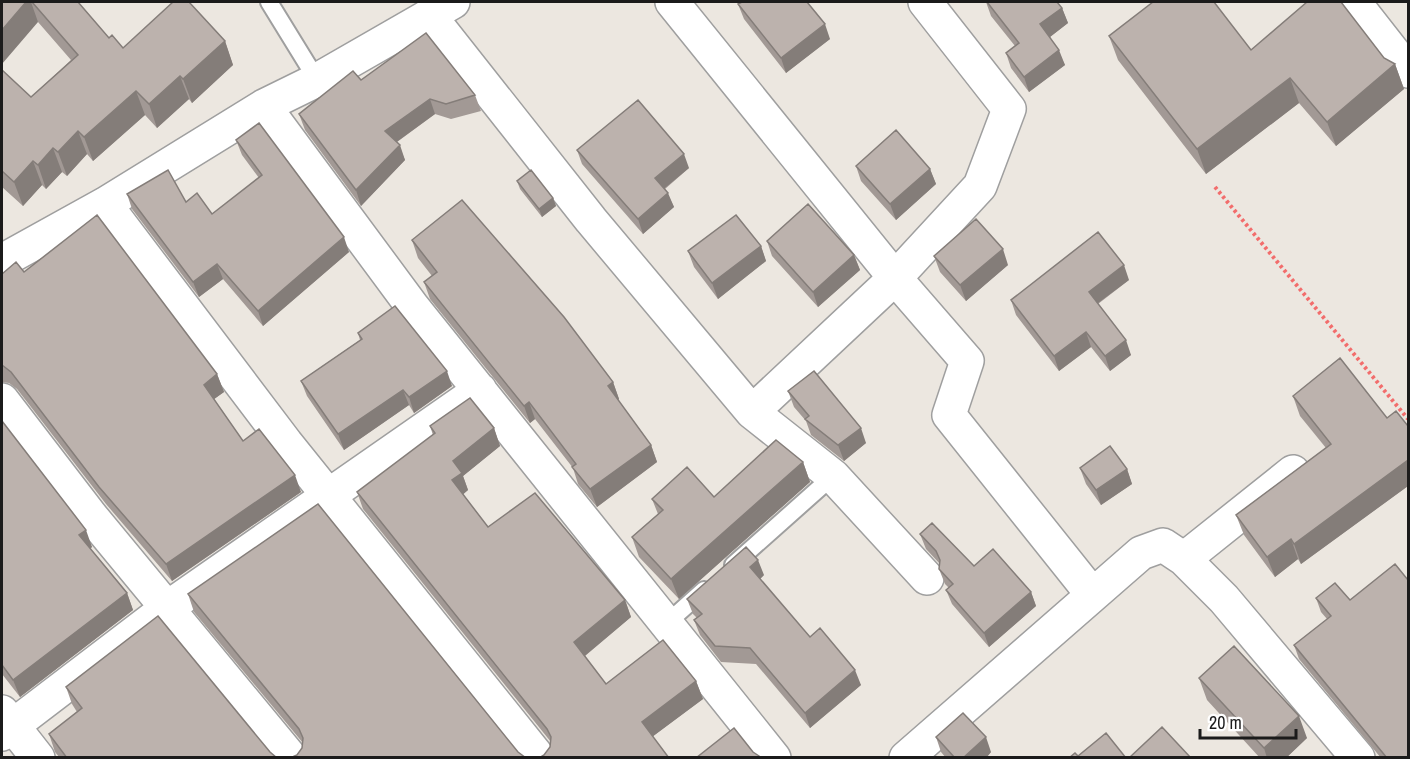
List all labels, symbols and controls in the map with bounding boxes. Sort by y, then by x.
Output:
scale bar [1200,702,1296,740]
text: 20 m [1209,710,1242,735]

